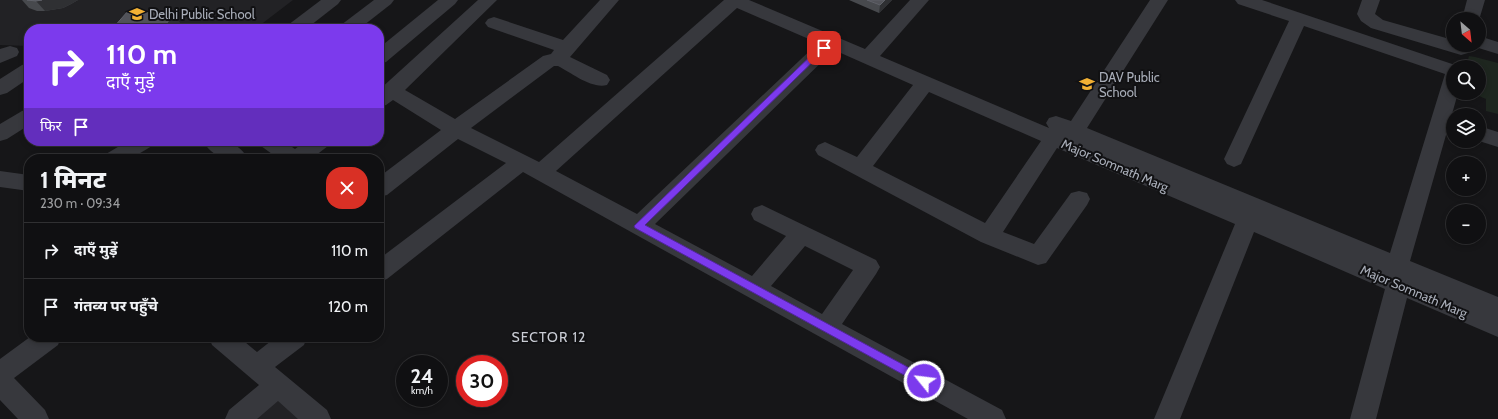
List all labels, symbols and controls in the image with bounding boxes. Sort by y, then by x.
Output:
school or university icon: Delhi Public School [128,5,146,23]
place label: Delhi Public School [149,6,255,22]
north arrow [1446,12,1486,52]
map controls [1446,12,1486,244]
pin [807,31,841,65]
text: 110 m [106,37,177,71]
icon: arrive [813,37,835,59]
icon: right [40,40,92,92]
button: search [1446,60,1486,100]
place label: DAV Public School [1099,69,1160,100]
text: दाएँ मुड़ें [106,71,155,93]
school or university icon: DAV Public School [1078,75,1096,93]
button: layers [1446,108,1486,148]
icon: arrive [70,116,92,138]
text: फिर [40,117,62,135]
street label: Major Somnath Marg [1059,135,1171,196]
button: + [1446,156,1486,196]
text: 1 मिनट [40,165,106,194]
button: close [326,167,368,209]
text: 230 m · 09:34 [40,195,120,211]
button: − [1446,204,1486,244]
icon: right [40,240,62,262]
text: दाएँ मुड़ें [74,241,118,259]
text: 110 m [331,242,368,260]
street label: Major Somnath Marg [1358,261,1470,322]
icon: arrive [40,296,62,318]
text: गंतव्य पर पहुँचे [74,297,158,315]
text: 120 m [328,298,368,316]
district label: SECTOR 12 [512,328,586,346]
speed limit sign: 30 [456,355,508,407]
position arrow [903,360,945,402]
text: 24 [411,364,434,388]
text: km/h [411,384,433,397]

